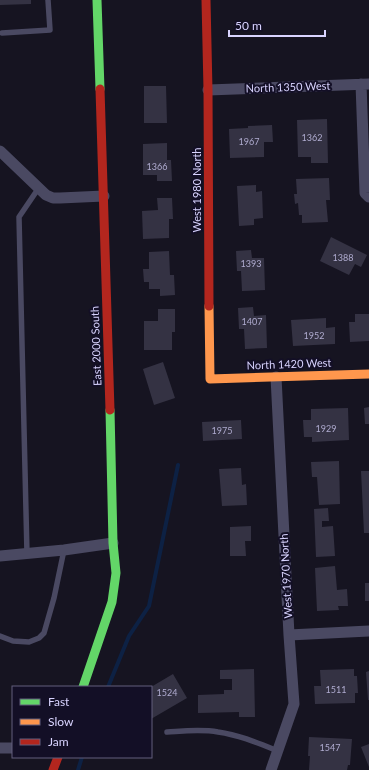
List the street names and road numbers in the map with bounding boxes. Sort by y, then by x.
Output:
street label: North 1350 West [245,79,331,94]
street label: West 1980 North [190,148,203,233]
street label: East 2000 South [88,306,103,386]
street label: North 1420 West [246,356,332,371]
street label: West 1970 North [277,533,294,619]

